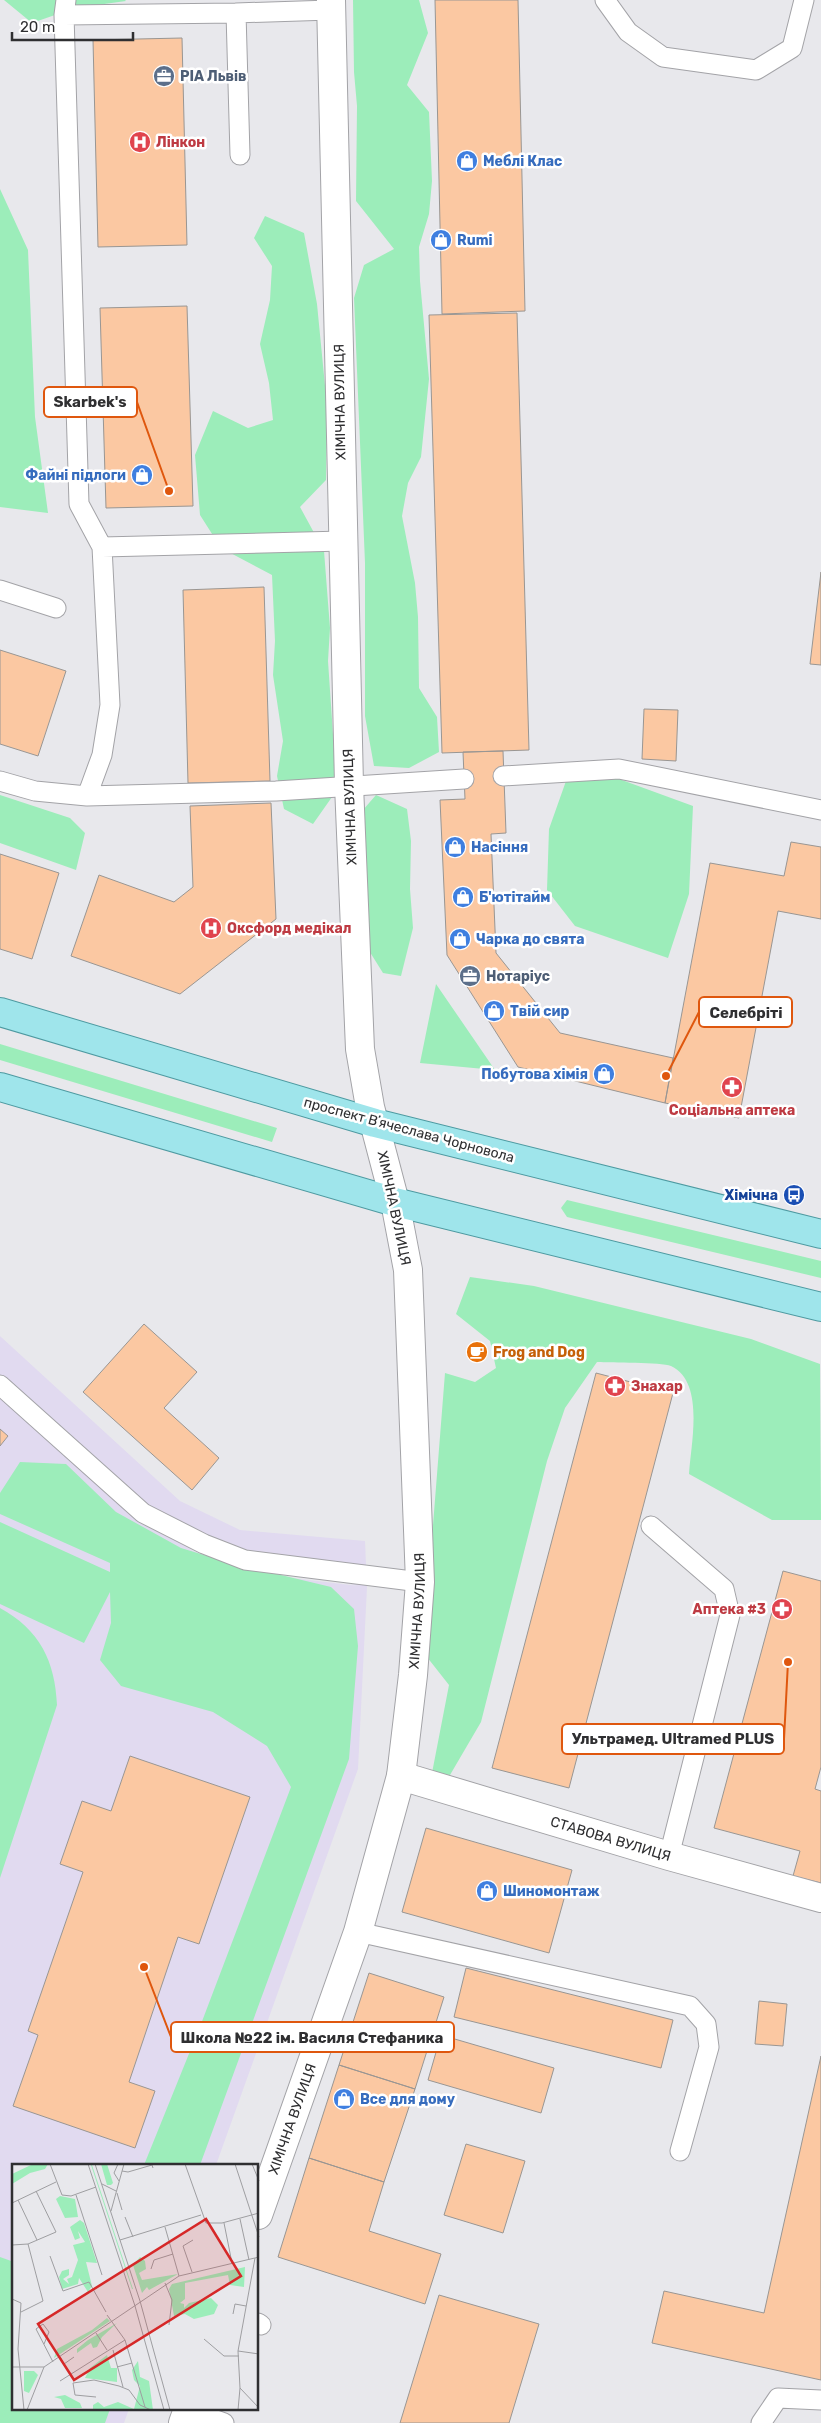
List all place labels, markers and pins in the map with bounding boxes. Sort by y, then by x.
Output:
office icon: РІА Львів [152,64,176,88]
place label: РІА Львів [180,68,247,85]
hospital icon: Лінкон [128,130,152,154]
place label: Лінкон [156,134,205,151]
shop icon: Меблі Клас [455,149,479,173]
place label: Меблі Клас [483,153,562,170]
shop icon: Rumi [429,228,453,252]
place label: Rumi [457,232,492,249]
callout: Skarbek's [44,387,137,417]
shop icon: Файні підлоги [130,463,154,487]
place label: Файні підлоги [25,467,126,484]
shop icon: Насіння [443,835,467,859]
place label: Насіння [471,839,528,856]
shop icon: Б'ютітайм [451,885,475,909]
place label: Б'ютітайм [479,889,550,906]
hospital icon: Оксфорд медікал [199,916,223,940]
place label: Оксфорд медікал [227,920,351,937]
shop icon: Чарка до свята [448,927,472,951]
place label: Чарка до свята [476,931,584,948]
office icon: Нотаріус [458,964,482,988]
place label: Нотаріус [486,968,550,985]
callout: Селебріті [699,997,792,1027]
shop icon: Твій сир [482,999,506,1023]
place label: Твій сир [510,1003,569,1020]
shop icon: Побутова хімія [592,1062,616,1086]
place label: Побутова хімія [481,1066,588,1083]
pharmacy icon: Соціальна аптека [720,1075,744,1099]
place label: Соціальна аптека [669,1102,795,1119]
bus stop icon: Хімічна [782,1183,806,1207]
place label: Хімічна [725,1187,778,1204]
cafe icon: Frog and Dog [465,1340,489,1364]
place label: Frog and Dog [493,1344,585,1361]
pharmacy icon: Знахар [603,1374,627,1398]
place label: Знахар [631,1378,683,1395]
pharmacy icon: Аптека #3 [770,1597,794,1621]
place label: Аптека #3 [693,1601,766,1618]
callout: Ультрамед. Ultramed PLUS [562,1724,784,1754]
shop icon: Шиномонтаж [475,1879,499,1903]
place label: Шиномонтаж [503,1883,600,1900]
callout: Школа №22 ім. Василя Стефаника [171,2022,454,2052]
shop icon: Все для дому [332,2087,356,2111]
place label: Все для дому [360,2091,456,2108]

